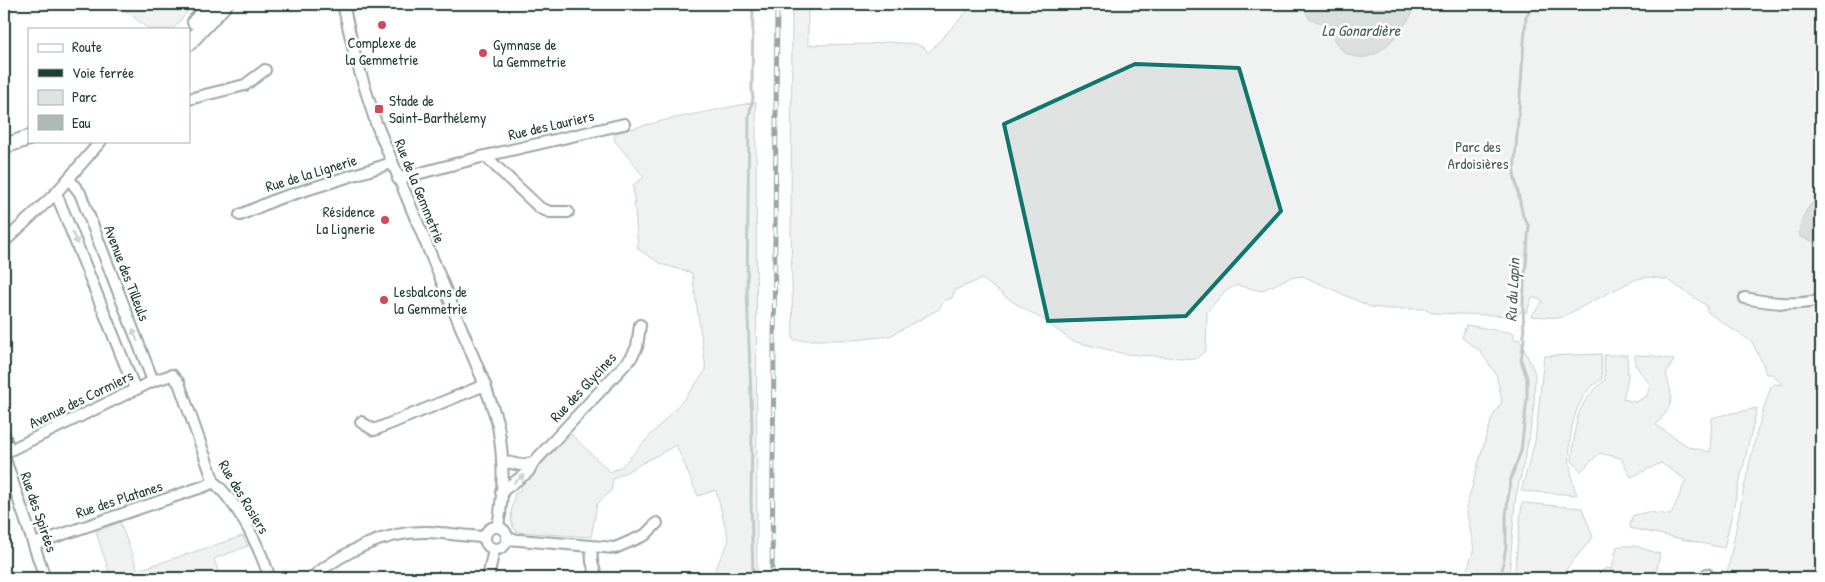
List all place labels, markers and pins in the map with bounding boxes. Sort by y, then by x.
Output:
marker: Complexe de la Gemmetrie [376,19,388,31]
place label: Complexe de la Gemmetrie [345,32,419,70]
place label: Gymnase de la Gemmetrie [493,34,566,72]
marker: Gymnase de la Gemmetrie [477,47,489,59]
place label: Stade de Saint-Barthélemy [389,90,486,128]
marker: Stade de Saint-Barthélemy [373,103,385,115]
place label: Résidence La Lignerie [317,201,375,239]
marker: Résidence La Lignerie [379,214,391,226]
place label: Lesbalcons de la Gemmetrie [394,281,467,319]
marker: Lesbalcons de la Gemmetrie [378,294,390,306]

